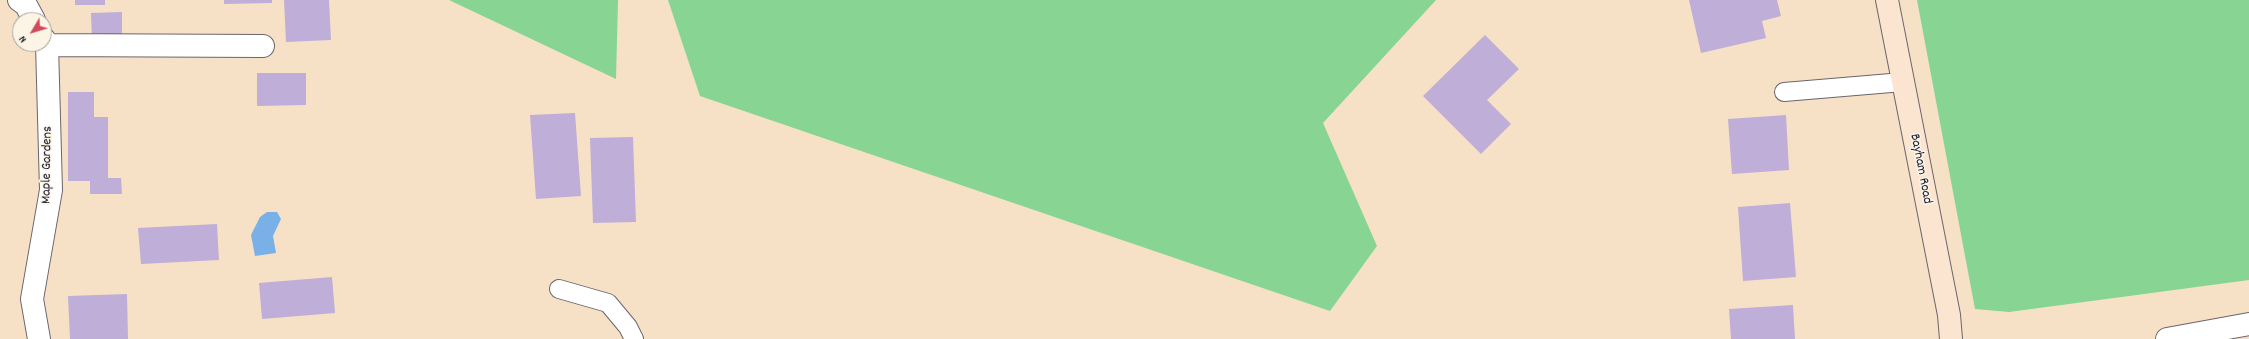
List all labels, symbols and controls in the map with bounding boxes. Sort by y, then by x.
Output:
north arrow [12,12,52,52]
text: N [15,32,31,46]
street label: Maple Gardens [39,126,57,204]
street label: Bayham Road [1905,133,1935,205]

